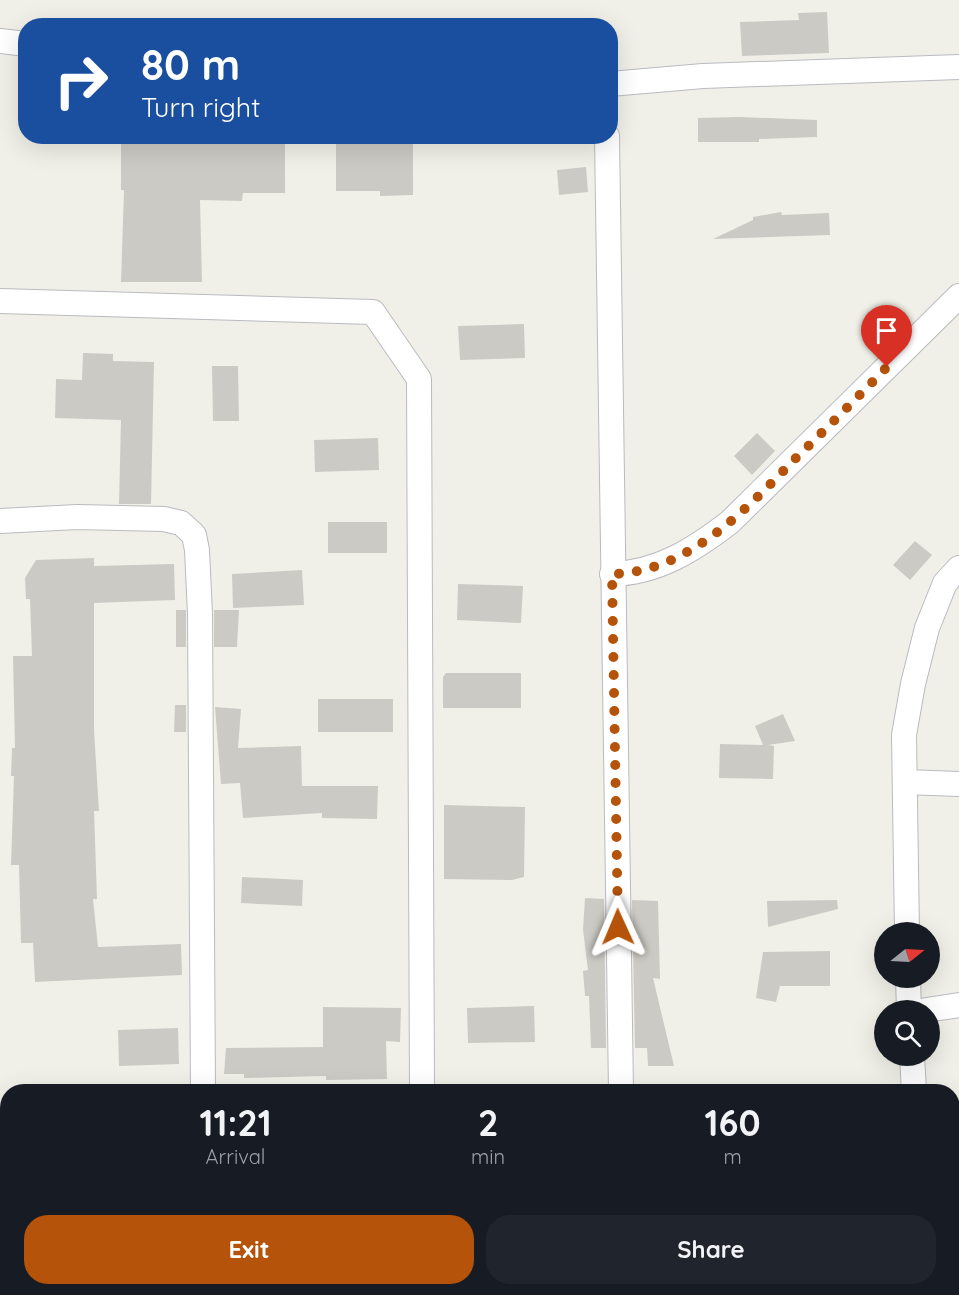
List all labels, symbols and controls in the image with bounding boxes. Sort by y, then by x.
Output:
text: 80 m [141,38,240,91]
icon: right [42,42,120,120]
text: Turn right [141,90,260,124]
pin [861,305,912,367]
icon: arrive [870,314,903,347]
position arrow [586,895,650,959]
north arrow [874,922,940,988]
map controls [874,922,940,1066]
button: search [874,1000,940,1066]
text: 11:21 [199,1100,272,1145]
text: 2 [478,1100,498,1145]
text: 160 [705,1100,761,1145]
text: Arrival [206,1144,265,1169]
text: min [471,1144,505,1169]
text: m [723,1144,742,1169]
button: Exit [24,1215,474,1284]
button: Share [486,1215,936,1284]

